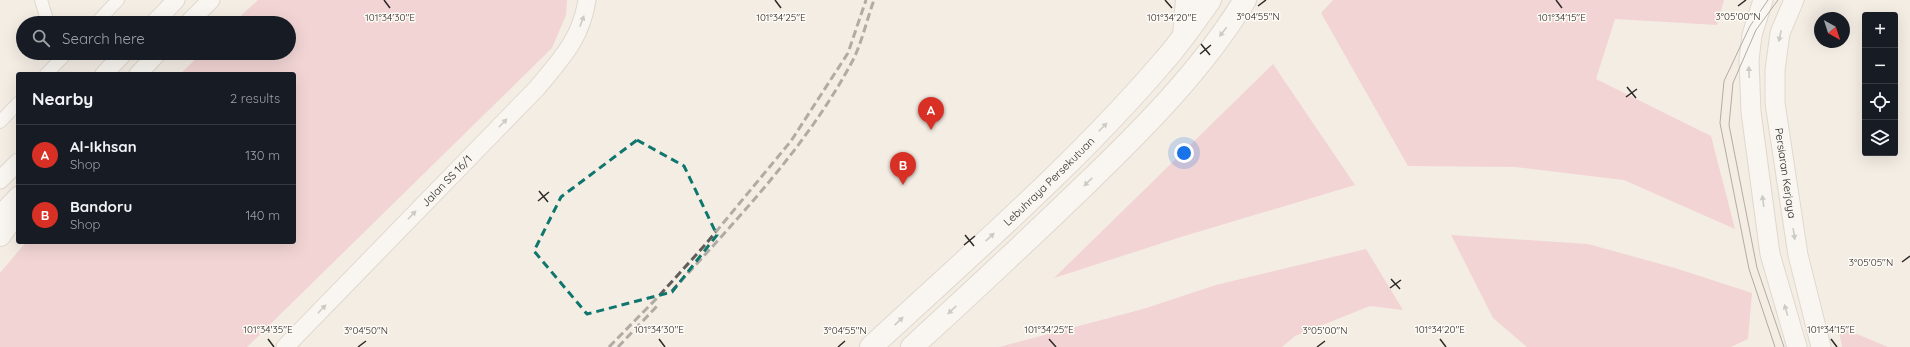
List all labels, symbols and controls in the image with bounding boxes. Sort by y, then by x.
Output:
text: 3°04'55"N [1236,10,1280,23]
text: 3°05'00"N [1716,10,1760,23]
text: 101°34'30"E [365,11,415,24]
text: 101°34'25"E [756,11,806,24]
text: 101°34'20"E [1147,11,1197,24]
text: 101°34'15"E [1538,11,1586,24]
north arrow [1814,12,1850,48]
map controls [1862,12,1898,156]
button: + [1862,12,1898,48]
one-way arrow [580,15,586,27]
search box [16,16,296,60]
icon: search [30,27,52,49]
one-way arrow [1219,27,1228,38]
text: Search here [62,29,145,48]
one-way arrow [1777,30,1783,43]
button: − [1862,48,1898,84]
one-way arrow [1746,66,1753,78]
button: locate [1862,84,1898,120]
text: Nearby [32,88,93,109]
text: 2 results [230,90,280,106]
pin: A [918,97,944,130]
one-way arrow [498,118,508,128]
button: layers [1862,120,1898,156]
one-way arrow [1098,122,1108,132]
street label: Persiaran Kerjaya [1772,127,1799,219]
street label: Lebuhraya Persekutuan [1000,134,1097,229]
text: Al-Ikhsan [70,137,137,156]
your location [1174,143,1194,163]
text: A [41,147,49,163]
text: 130 m [245,147,280,163]
street label: Jalan SS 16/1 [418,152,475,210]
pin: B [890,152,916,185]
text: Shop [70,156,100,172]
one-way arrow [1083,178,1093,187]
one-way arrow [1760,195,1766,207]
text: Bandoru [70,197,132,216]
text: B [41,207,49,223]
text: 140 m [245,207,280,223]
one-way arrow [407,211,416,220]
text: Shop [70,216,100,232]
one-way arrow [1792,228,1798,241]
one-way arrow [985,233,994,242]
text: 3°05'05"N [1849,256,1893,269]
one-way arrow [1783,303,1789,316]
one-way arrow [317,304,327,314]
one-way arrow [946,306,957,315]
one-way arrow [894,316,905,325]
text: 101°34'35"E [243,323,293,336]
text: 101°34'30"E [634,323,684,336]
text: 101°34'25"E [1024,323,1074,336]
text: 101°34'20"E [1415,323,1465,336]
text: 101°34'15"E [1807,323,1855,336]
text: 3°04'50"N [344,324,388,337]
text: 3°04'55"N [823,324,867,337]
text: 3°05'00"N [1303,324,1347,337]

